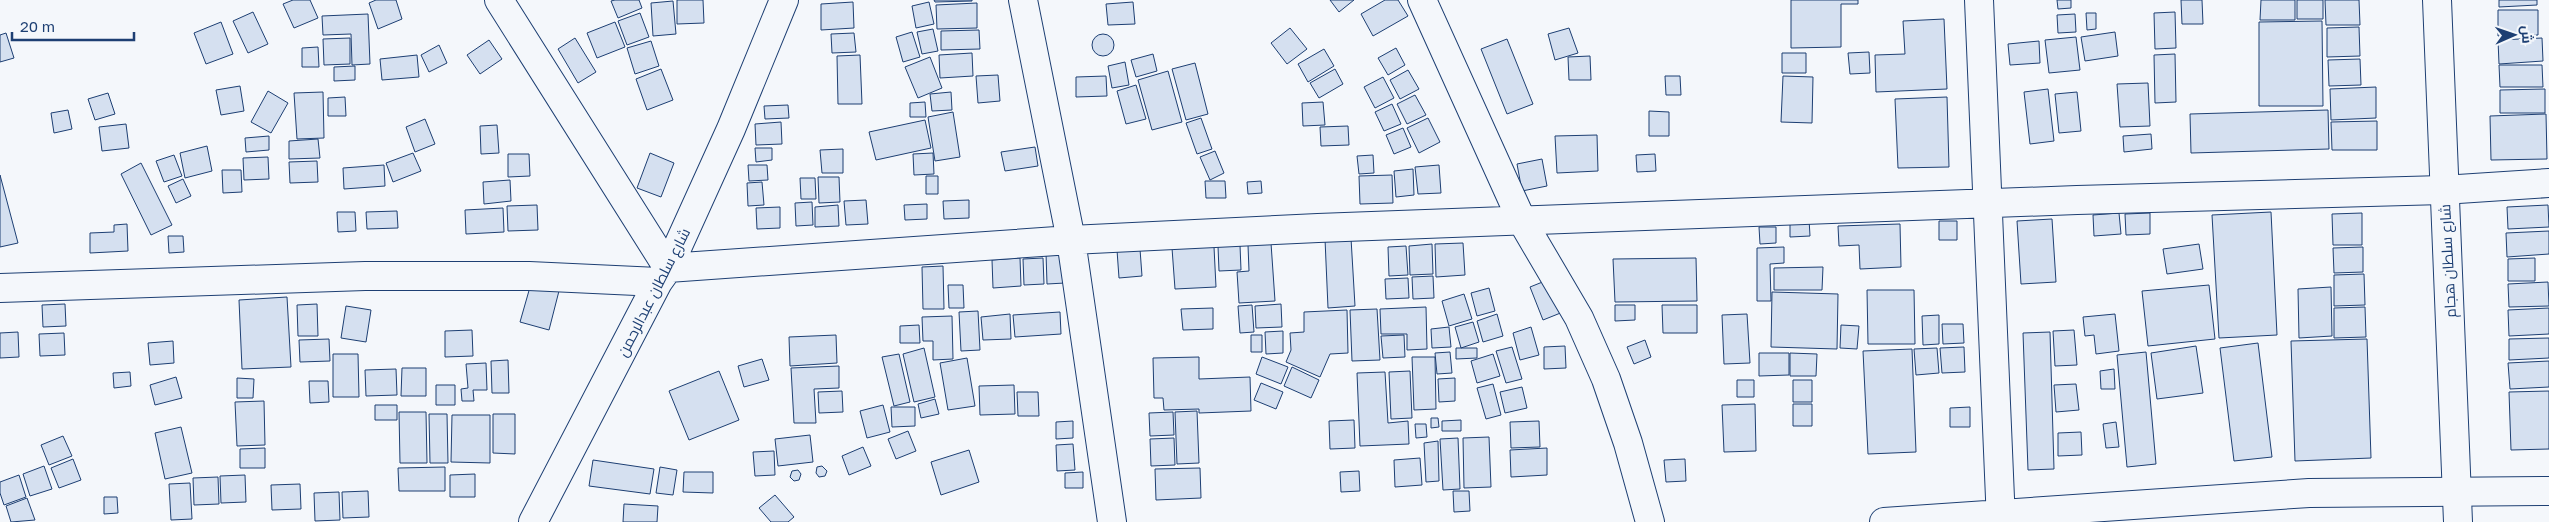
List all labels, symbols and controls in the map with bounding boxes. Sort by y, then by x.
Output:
scale bar [12,10,135,42]
north arrow [2489,10,2539,60]
text: 20 m [20,17,55,35]
text: ش [2518,25,2536,44]
street label: شارع سلطان هجام [2435,203,2462,318]
street label: شارع سلطان عبدالرحمن [613,225,696,361]

